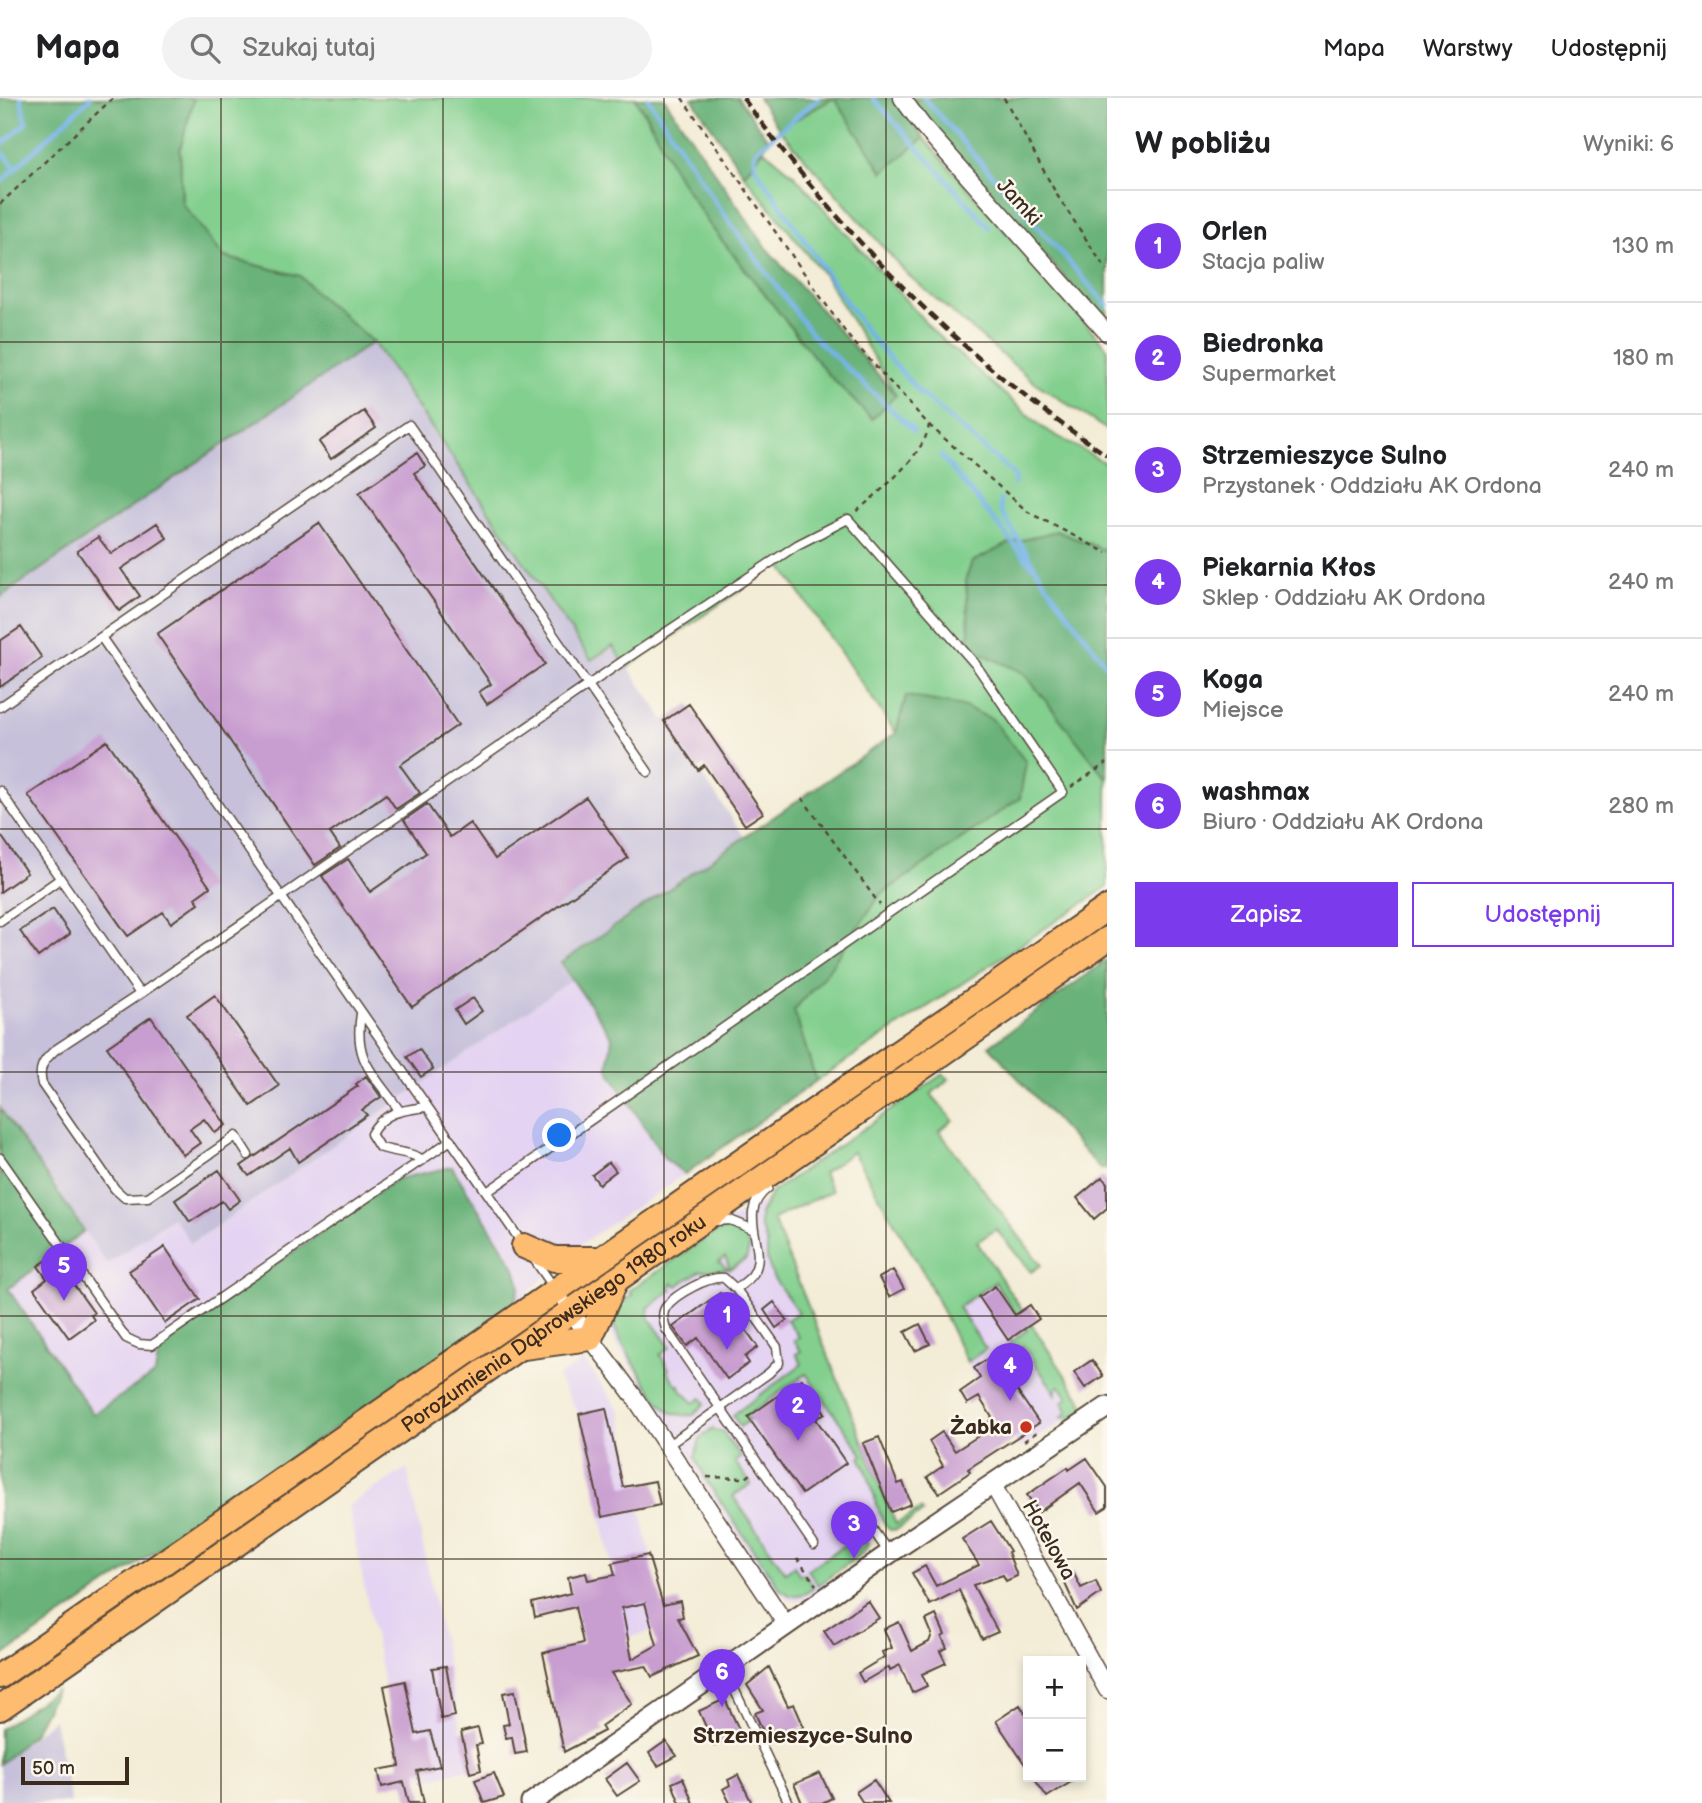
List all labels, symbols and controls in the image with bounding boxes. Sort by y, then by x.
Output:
search box [162,17,652,80]
text: Mapa [35,28,120,68]
icon: search [186,29,224,67]
text: Szukaj tutaj [242,33,376,64]
text: Mapa [1323,34,1385,63]
text: Warstwy [1423,34,1513,63]
text: Udostępnij [1551,34,1667,63]
text: W pobliżu [1135,126,1271,162]
text: Wyniki: 6 [1583,130,1674,158]
street label: Jamki [991,173,1047,231]
text: Orlen [1202,217,1267,248]
text: 1 [1153,232,1163,260]
text: 130 m [1612,232,1674,260]
text: Stacja paliw [1202,248,1325,276]
text: Biedronka [1202,329,1324,360]
text: 2 [1151,344,1165,372]
text: 180 m [1613,344,1674,372]
text: Supermarket [1202,360,1336,388]
text: Strzemieszyce Sulno [1202,441,1447,472]
text: 3 [1151,456,1165,484]
text: 240 m [1608,456,1674,484]
text: Przystanek · Oddziału AK Ordona [1202,472,1542,500]
text: Piekarnia Kłos [1202,553,1376,584]
text: 4 [1151,568,1165,596]
text: 240 m [1608,568,1674,596]
text: Sklep · Oddziału AK Ordona [1202,584,1486,612]
text: Koga [1202,665,1263,696]
text: 5 [1151,680,1165,708]
text: 240 m [1608,680,1674,708]
text: Miejsce [1202,696,1284,724]
text: washmax [1202,777,1309,808]
text: 6 [1151,792,1165,820]
text: 280 m [1608,792,1674,820]
text: Biuro · Oddziału AK Ordona [1202,808,1484,836]
button: Zapisz [1135,882,1398,947]
button: Udostępnij [1412,882,1674,947]
your location [542,1118,576,1152]
street label: Porozumienia Dąbrowskiego 1980 roku [396,1209,711,1438]
pin: 5 [41,1243,87,1301]
pin: 1 [704,1292,750,1350]
pin: 4 [987,1343,1033,1401]
pin: 2 [775,1383,821,1441]
place label: Żabka [950,1414,1012,1440]
marker: Żabka [1018,1419,1034,1435]
street label: Hotelowa [1017,1496,1081,1584]
pin: 3 [831,1501,877,1559]
pin: 6 [699,1649,745,1707]
map controls [1023,1656,1086,1782]
button: + [1023,1656,1086,1719]
button: − [1023,1719,1086,1782]
district label: Strzemieszyce-Sulno [693,1722,913,1750]
scale bar [21,1754,130,1786]
text: 50 m [32,1757,75,1780]

